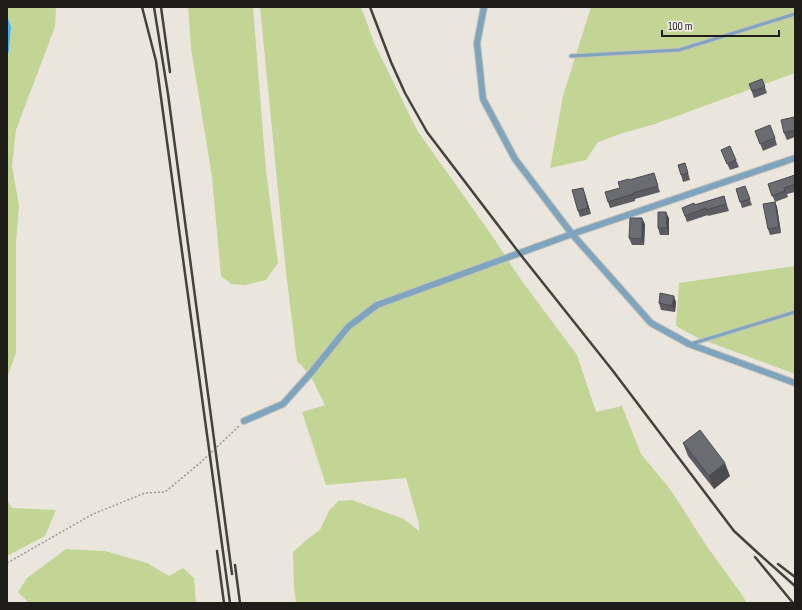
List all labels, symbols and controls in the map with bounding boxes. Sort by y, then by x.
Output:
scale bar [662,12,779,38]
text: 100 m [668,19,693,34]

